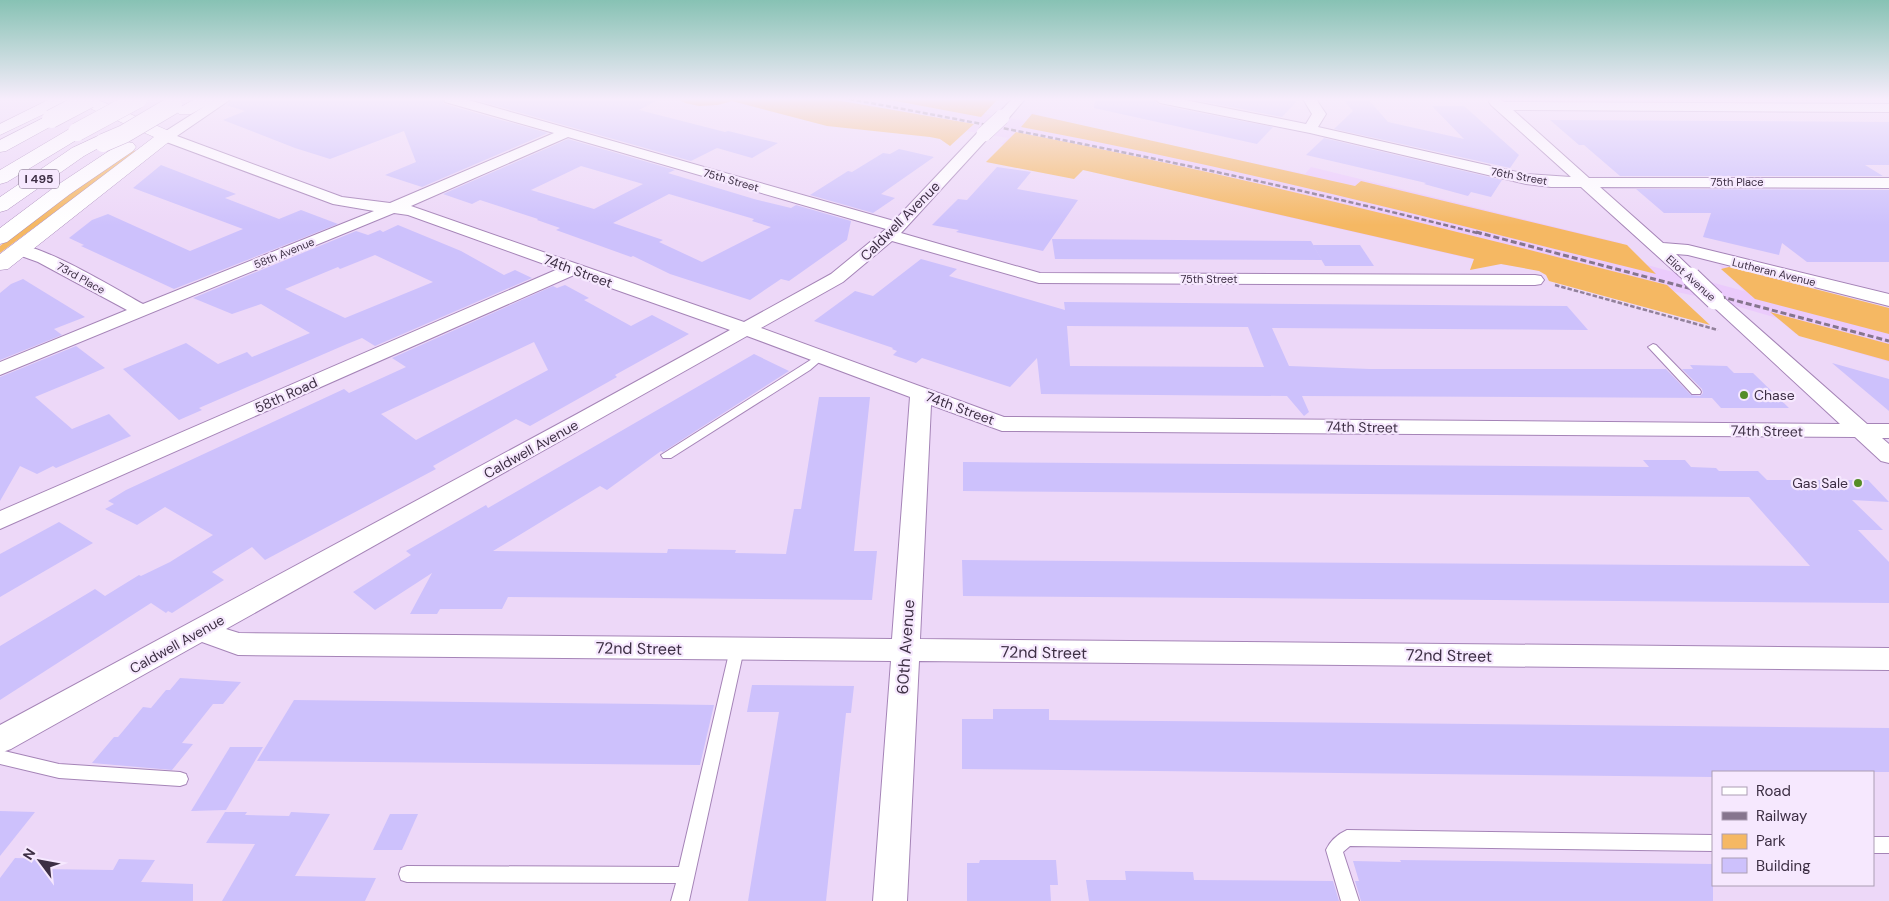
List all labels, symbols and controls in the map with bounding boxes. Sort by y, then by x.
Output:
street label: 76th Street [1490,164,1548,188]
street label: 75th Street [702,165,760,195]
road number: I 495 [19,170,59,188]
street label: 75th Place [1710,175,1764,189]
street label: Caldwell Avenue [856,177,944,265]
street label: 58th Avenue [252,234,316,272]
street label: 74th Street [541,250,615,292]
street label: Eliot Avenue [1663,252,1719,304]
street label: Lutheran Avenue [1731,255,1817,289]
street label: 73rd Place [54,259,108,297]
street label: 75th Street [1180,272,1238,286]
street label: 58th Road [252,373,320,417]
place label: Chase [1754,386,1795,404]
street label: 74th Street [923,387,997,429]
marker: Chase [1738,389,1750,401]
street label: Caldwell Avenue [481,416,582,482]
street label: 74th Street [1326,417,1398,437]
street label: 74th Street [1731,421,1803,441]
place label: Gas Sale [1792,474,1848,492]
marker: Gas Sale [1852,477,1864,489]
street label: 60th Avenue [892,599,919,695]
street label: Caldwell Avenue [127,611,228,677]
street label: 72nd Street [596,637,682,660]
street label: 72nd Street [1001,641,1087,664]
street label: 72nd Street [1406,644,1492,667]
legend [1712,771,1874,886]
text: Road [1756,781,1791,801]
text: Railway [1756,806,1808,826]
text: Park [1756,831,1786,851]
north arrow [15,836,65,886]
text: N [19,845,39,863]
text: Building [1756,856,1811,876]

